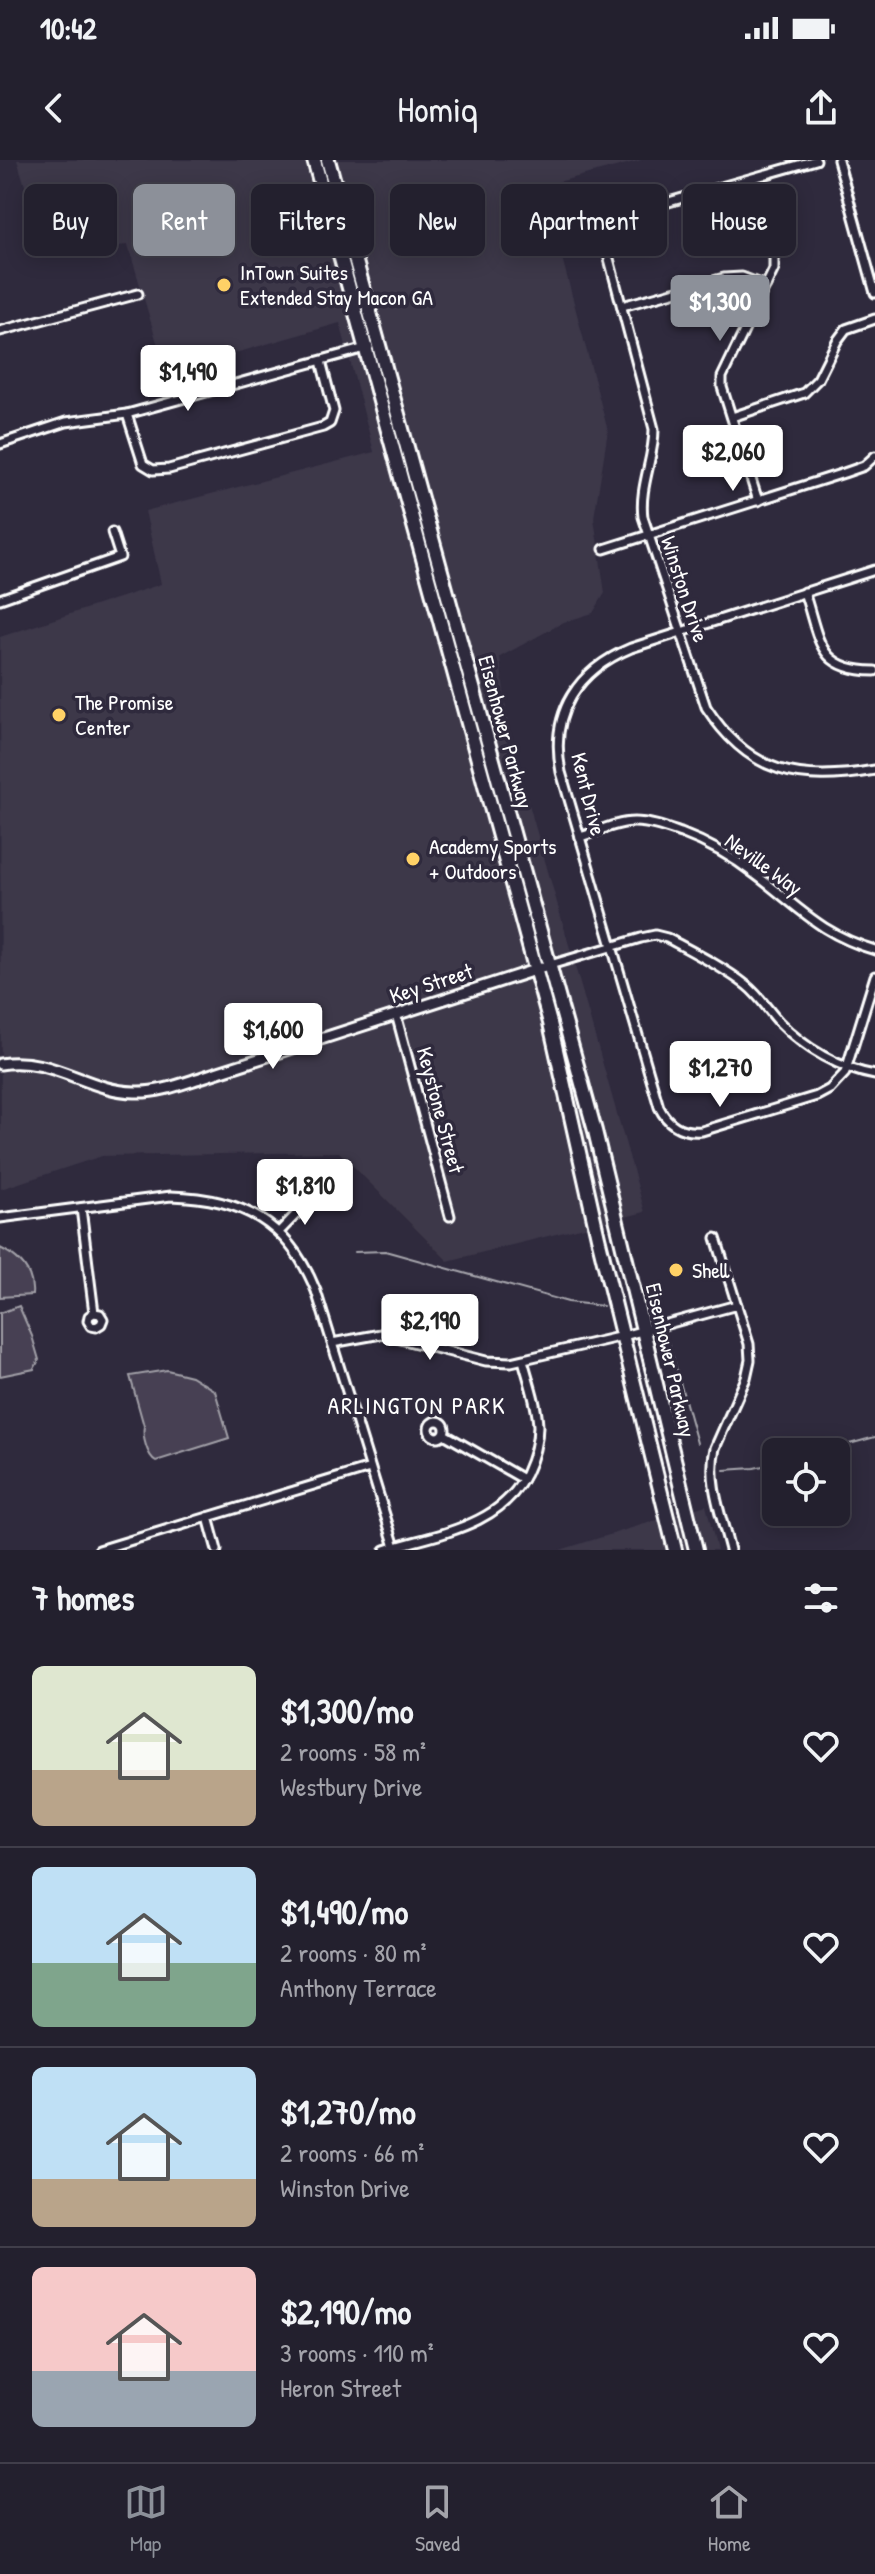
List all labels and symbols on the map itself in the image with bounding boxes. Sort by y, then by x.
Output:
place label: InTown Suites Extended Stay Macon GA [240,257,433,312]
pin: $1,300 [655,275,785,343]
marker: InTown Suites Extended Stay Macon GA [215,276,233,294]
pin: $1,490 [123,345,253,413]
pin: $2,060 [668,425,798,493]
street label: Winston Drive [654,532,716,646]
street label: Eisenhower Parkway [471,652,541,812]
place label: The Promise Center [75,687,174,742]
marker: The Promise Center [50,706,68,724]
street label: Kent Drive [564,749,614,839]
street label: Neville Way [719,826,809,902]
place label: Academy Sports + Outdoors [429,831,556,886]
marker: Academy Sports + Outdoors [404,850,422,868]
street label: Key Street [386,955,477,1011]
pin: $1,600 [208,1003,338,1071]
pin: $1,270 [655,1041,785,1109]
street label: Keystone Street [410,1044,472,1177]
pin: $1,810 [240,1159,370,1227]
place label: Shell [692,1255,730,1285]
marker: Shell [667,1261,685,1279]
street label: Eisenhower Parkway [639,1280,703,1440]
pin: $2,190 [365,1294,495,1362]
district label: ARLINGTON PARK [327,1389,507,1421]

